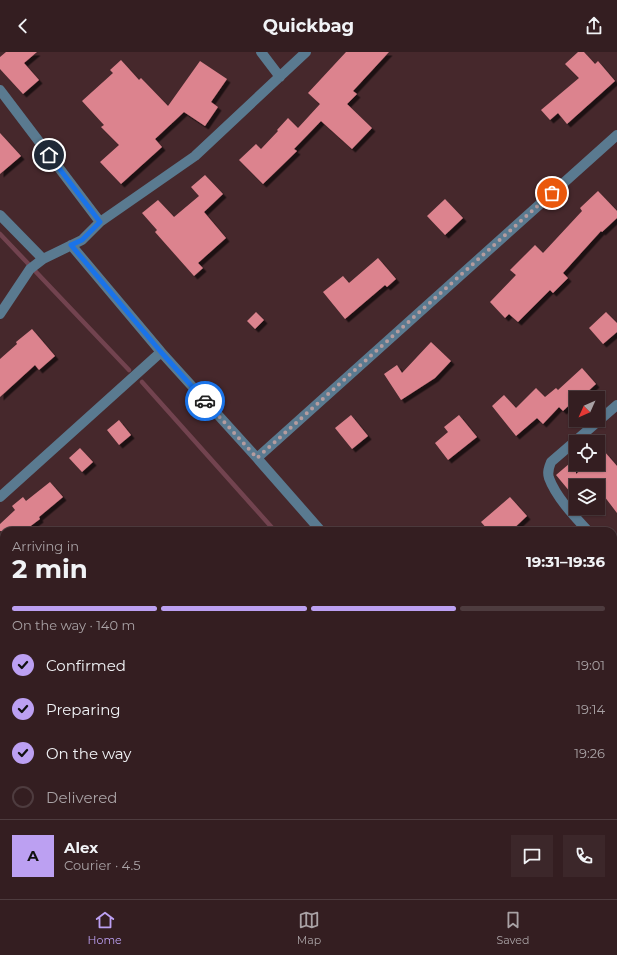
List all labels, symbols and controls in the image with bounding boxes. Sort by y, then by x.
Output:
icon: back [12,15,34,37]
text: Quickbag [263,15,354,37]
icon: share [583,15,605,37]
pin [32,138,66,172]
icon: home [38,144,60,166]
pin [535,176,569,210]
icon: bag [541,182,563,204]
courier [185,381,225,421]
icon: car [194,390,216,412]
north arrow [569,391,605,427]
map controls [569,391,605,515]
button: locate [569,435,605,471]
button: layers [569,479,605,515]
text: Arriving in [12,538,79,554]
text: 19:31–19:36 [526,552,605,571]
text: 2 min [12,553,88,585]
text: On the way · 140 m [12,617,135,633]
icon: check [12,654,34,676]
text: Confirmed [46,656,126,675]
text: 19:01 [576,657,605,673]
icon: check [12,698,34,720]
text: Preparing [46,700,121,719]
text: 19:14 [576,701,605,717]
icon: check [12,742,34,764]
text: On the way [46,744,131,763]
text: 19:26 [574,745,605,761]
text: Delivered [46,788,118,807]
button: chat [511,835,553,877]
button: phone [563,835,605,877]
text: Alex [64,838,98,857]
text: A [27,846,39,865]
text: Courier · 4.5 [64,857,141,873]
tab: Home [88,909,122,947]
tab: Map [297,909,321,947]
tab: Saved [496,909,529,947]

